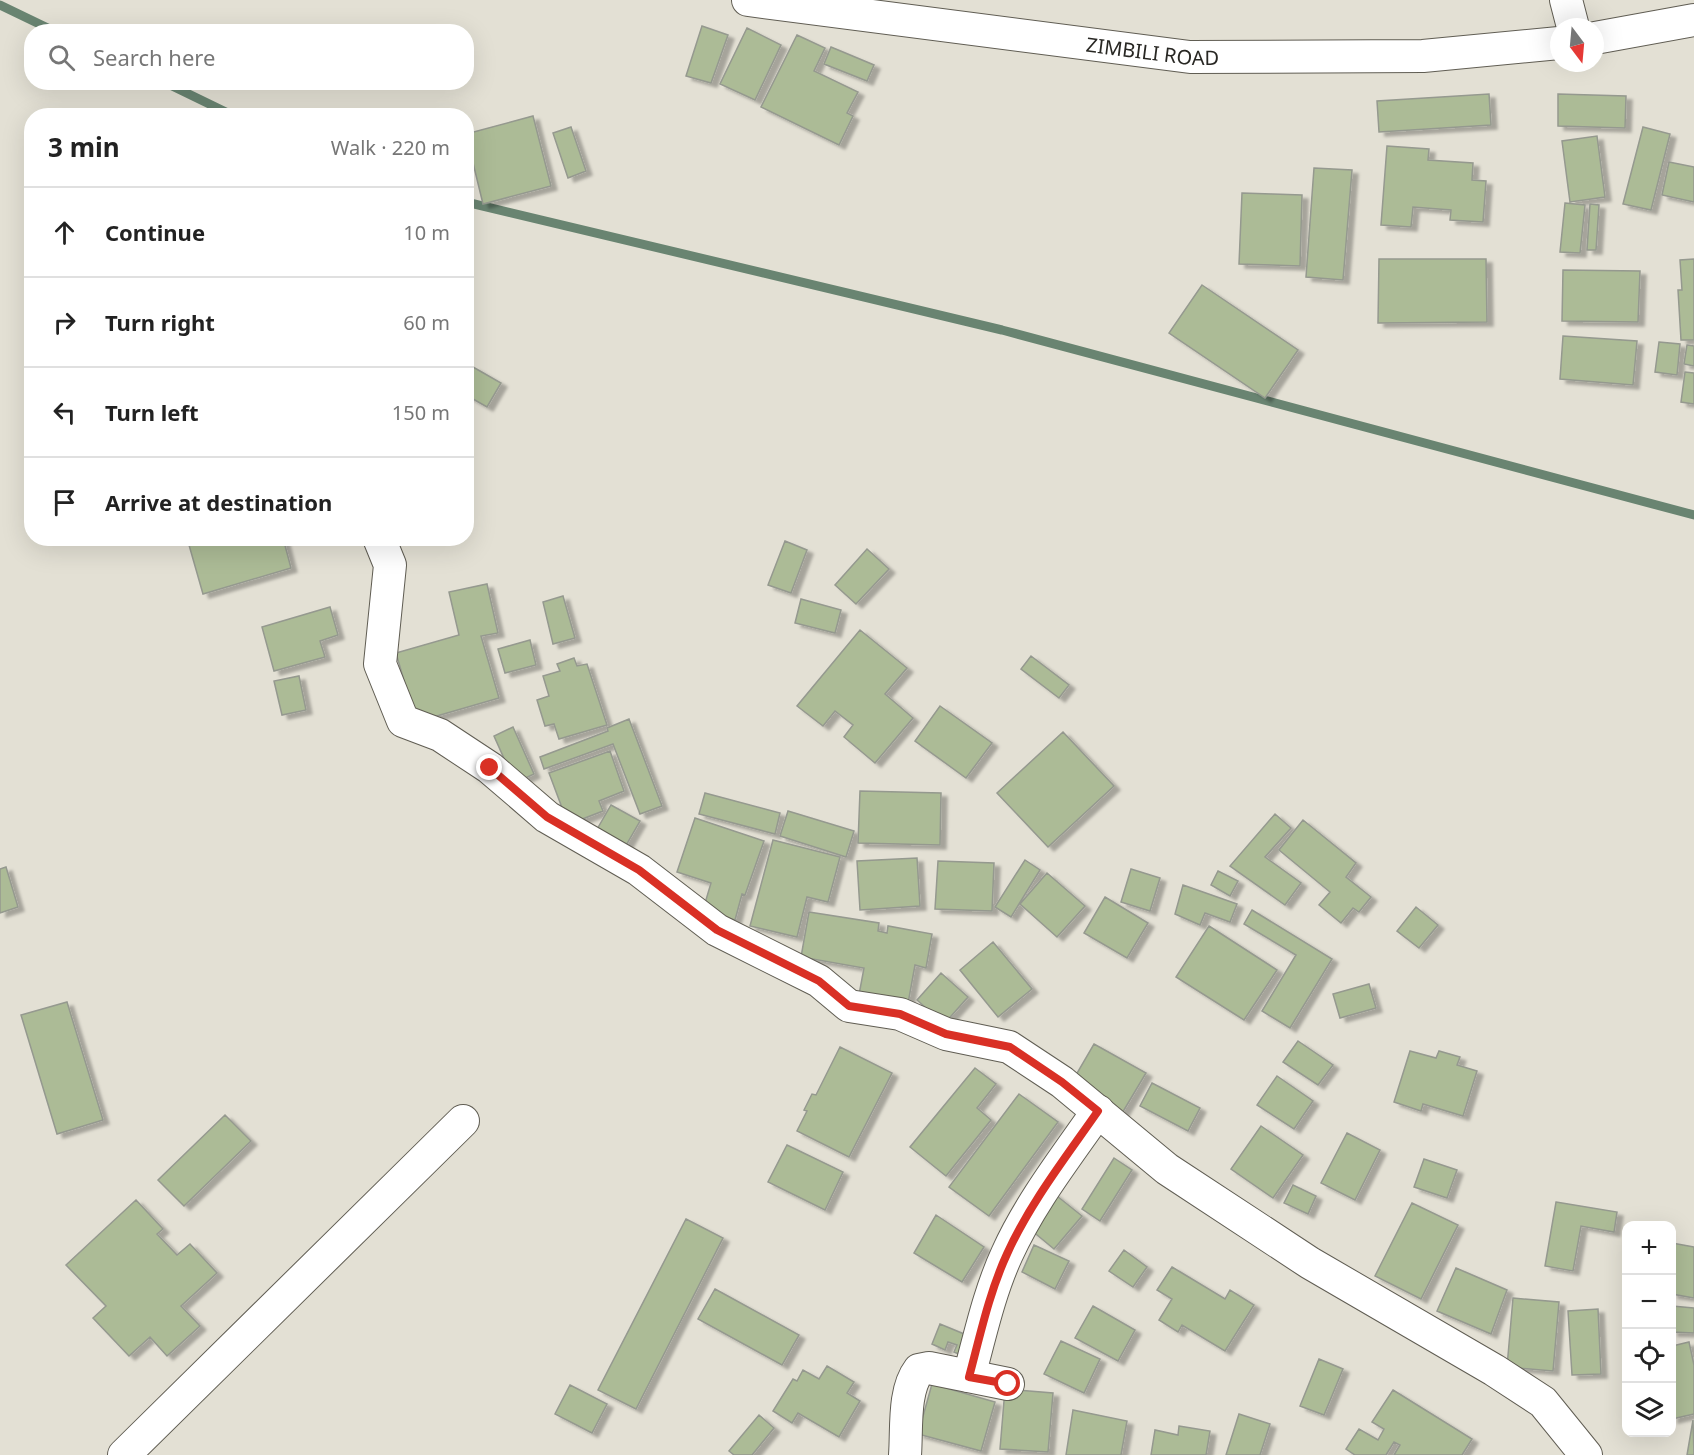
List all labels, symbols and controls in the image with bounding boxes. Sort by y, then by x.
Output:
north arrow [1550,18,1604,72]
search box [24,24,474,90]
street label: ZIMBILI ROAD [1085,30,1219,71]
icon: search [45,41,78,74]
text: Search here [93,42,215,72]
text: 3 min [48,129,120,165]
text: Walk · 220 m [331,134,450,161]
icon: ahead [48,216,81,249]
text: Continue [105,217,205,247]
text: 10 m [403,219,450,246]
icon: right [48,306,81,339]
text: Turn right [105,307,215,337]
text: 60 m [403,309,450,336]
icon: left [48,396,81,429]
text: Turn left [105,397,199,427]
text: 150 m [392,399,450,426]
icon: arrive [48,486,81,519]
text: Arrive at destination [105,487,332,517]
route end [476,754,502,780]
map controls [1622,1221,1676,1437]
button: + [1622,1221,1676,1275]
button: − [1622,1275,1676,1329]
button: locate [1622,1329,1676,1383]
route start [994,1370,1020,1396]
button: layers [1622,1383,1676,1437]

